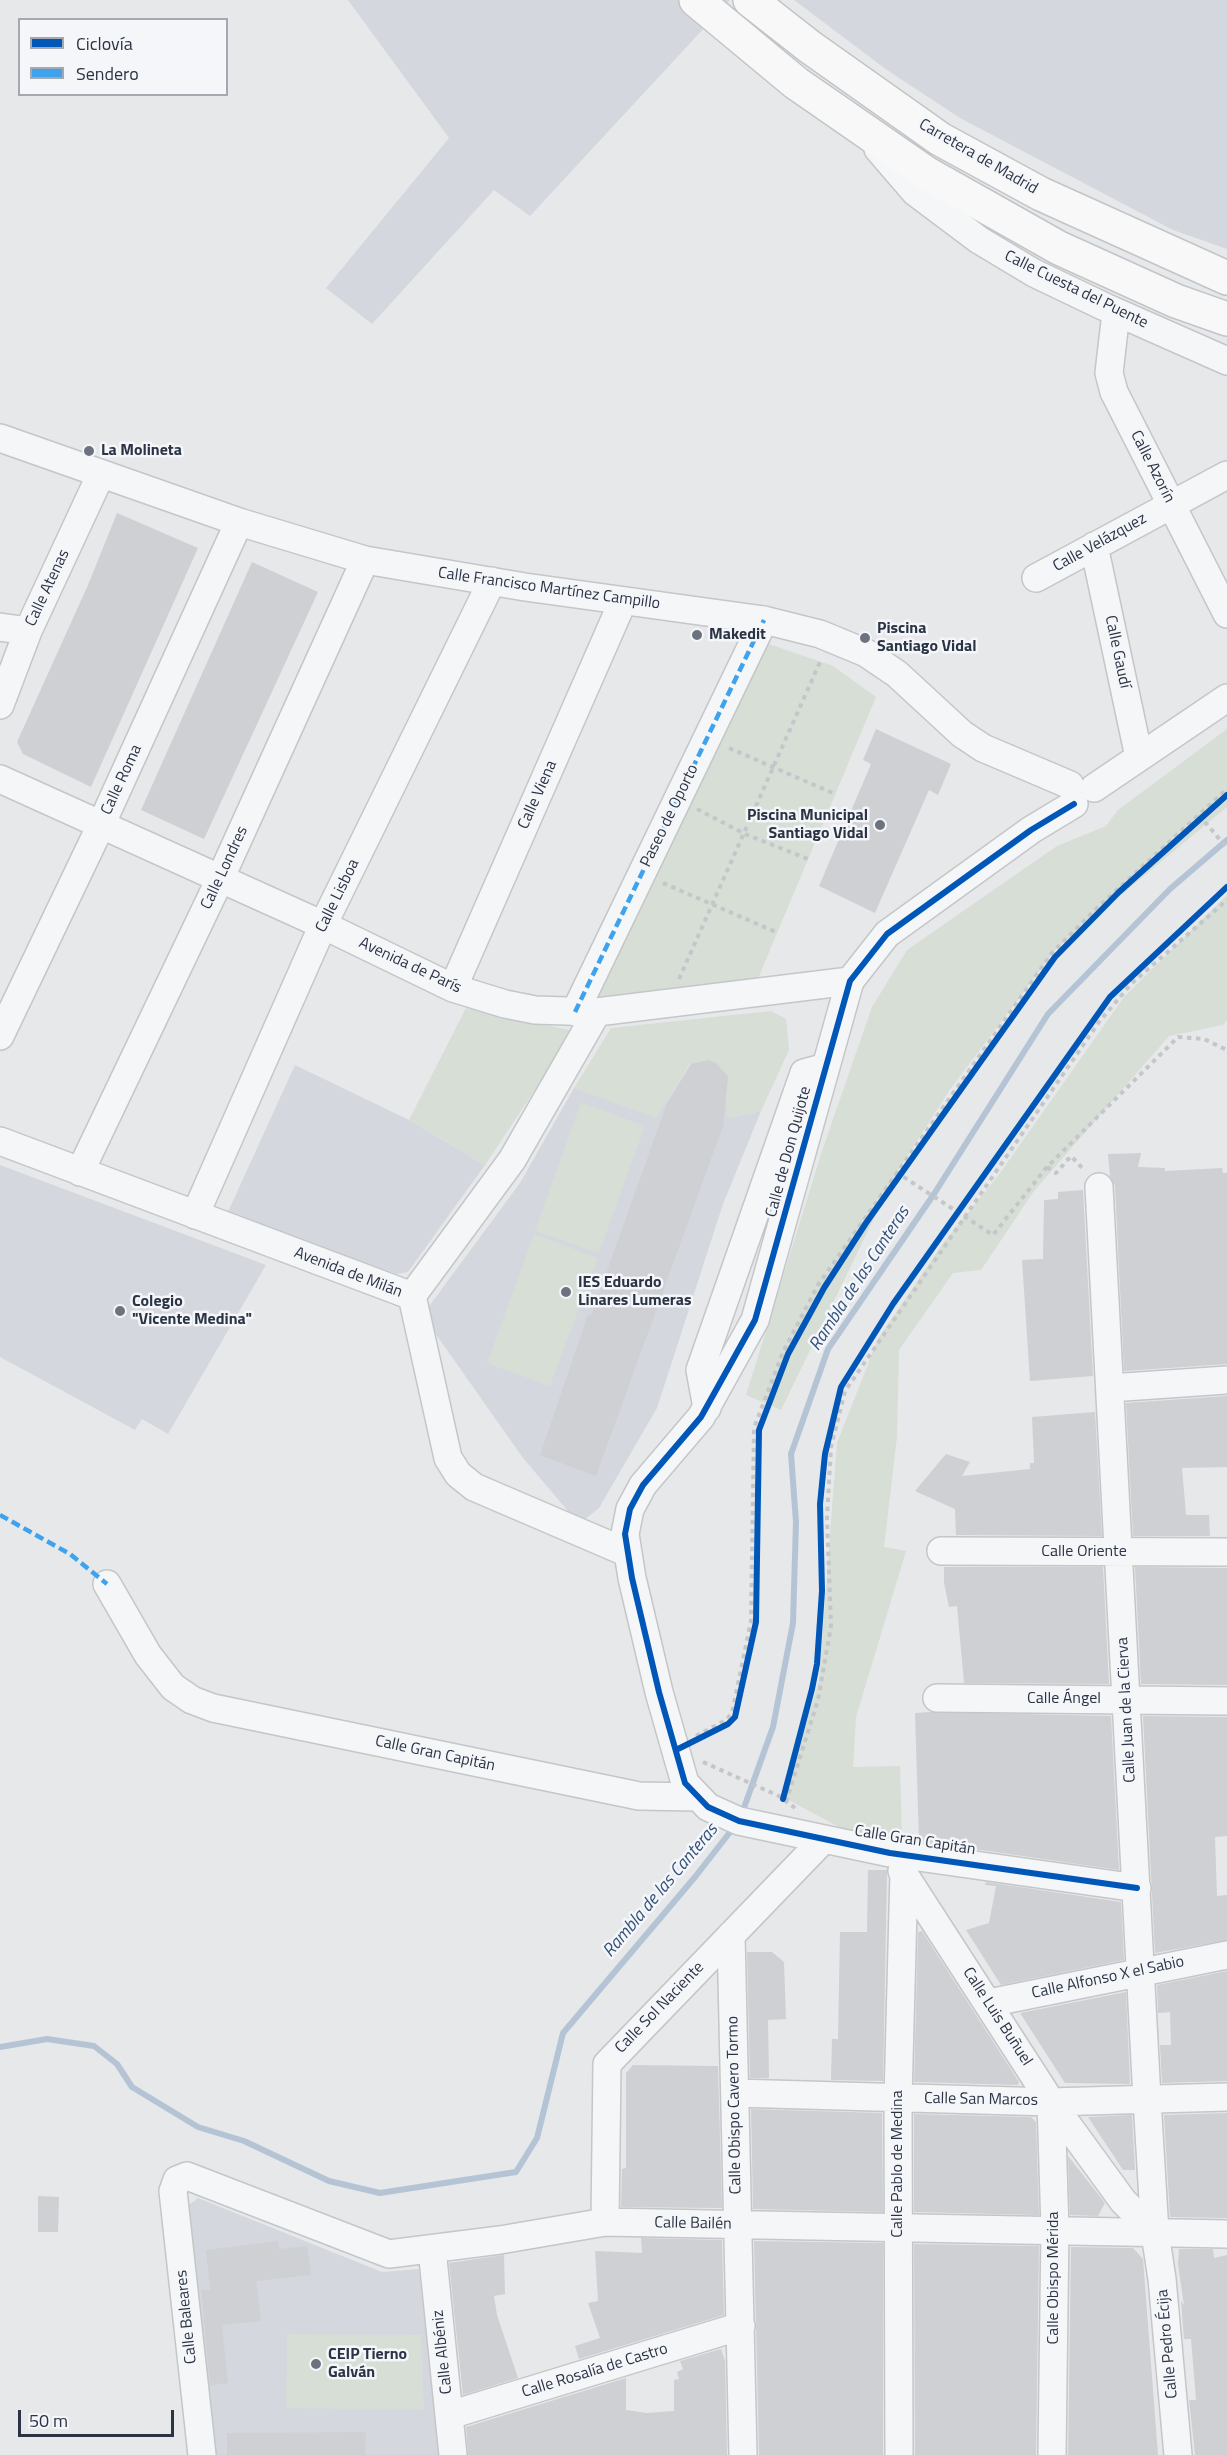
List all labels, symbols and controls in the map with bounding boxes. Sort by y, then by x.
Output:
legend [18,18,228,96]
text: Ciclovía [76,30,133,57]
text: Sendero [76,60,139,87]
street label: Carretera de Madrid [915,115,1041,199]
street label: Calle Cuesta del Puente [1001,247,1151,333]
street label: Calle Azorín [1126,428,1178,506]
place label: La Molineta [101,441,182,461]
marker: La Molineta [82,444,96,458]
street label: Calle Velázquez [1050,509,1150,577]
street label: Calle Atenas [22,546,74,630]
street label: Calle Francisco Martínez Campillo [437,564,661,614]
street label: Calle Gaudí [1100,614,1134,690]
place label: Piscina Santiago Vidal [877,619,976,657]
place label: Makedit [709,625,766,645]
marker: Makedit [690,628,704,642]
marker: Piscina Santiago Vidal [858,631,872,645]
street label: Calle Roma [97,742,147,818]
street label: Calle Viena [514,758,562,832]
street label: Paseo de Oporto [637,761,703,871]
place label: Piscina Municipal Santiago Vidal [747,806,868,844]
marker: Piscina Municipal Santiago Vidal [873,818,887,832]
street label: Calle Londres [197,823,253,913]
street label: Calle Lisboa [312,856,364,936]
street label: Avenida de París [356,934,464,998]
street label: Calle de Don Quijote [762,1084,816,1220]
water label: Rambla de las Canteras [805,1203,915,1355]
street label: Avenida de Milán [291,1244,405,1302]
place label: IES Eduardo Linares Lumeras [578,1273,692,1311]
marker: IES Eduardo Linares Lumeras [559,1285,573,1299]
place label: Colegio "Vicente Medina" [132,1292,252,1330]
marker: Colegio "Vicente Medina" [113,1304,127,1318]
street label: Calle Oriente [1041,1542,1127,1562]
street label: Calle Juan de la Cierva [1114,1637,1140,1783]
street label: Calle Ángel [1027,1689,1101,1709]
street label: Calle Gran Capitán [373,1732,497,1776]
water label: Rambla de las Canteras [599,1820,723,1962]
street label: Calle Gran Capitán [853,1822,977,1860]
street label: Calle Alfonso X el Sabio [1030,1952,1186,2004]
street label: Calle Sol Naciente [612,1958,708,2058]
street label: Calle Luis Buñuel [958,1964,1036,2070]
street label: Calle Obispo Cavero Tormo [724,2016,746,2194]
street label: Calle San Marcos [924,2089,1038,2111]
street label: Calle Pablo de Medina [888,2090,908,2238]
street label: Calle Obispo Mérida [1044,2212,1064,2344]
street label: Calle Bailén [654,2214,732,2234]
street label: Calle Baleares [173,2269,201,2365]
street label: Calle Pedro Écija [1154,2289,1182,2399]
street label: Calle Albéniz [429,2309,457,2395]
street label: Calle Rosalía de Castro [520,2340,670,2402]
place label: CEIP Tierno Galván [328,2345,407,2383]
marker: CEIP Tierno Galván [309,2357,323,2371]
scale bar [21,2398,177,2436]
text: 50 m [29,2407,68,2434]

